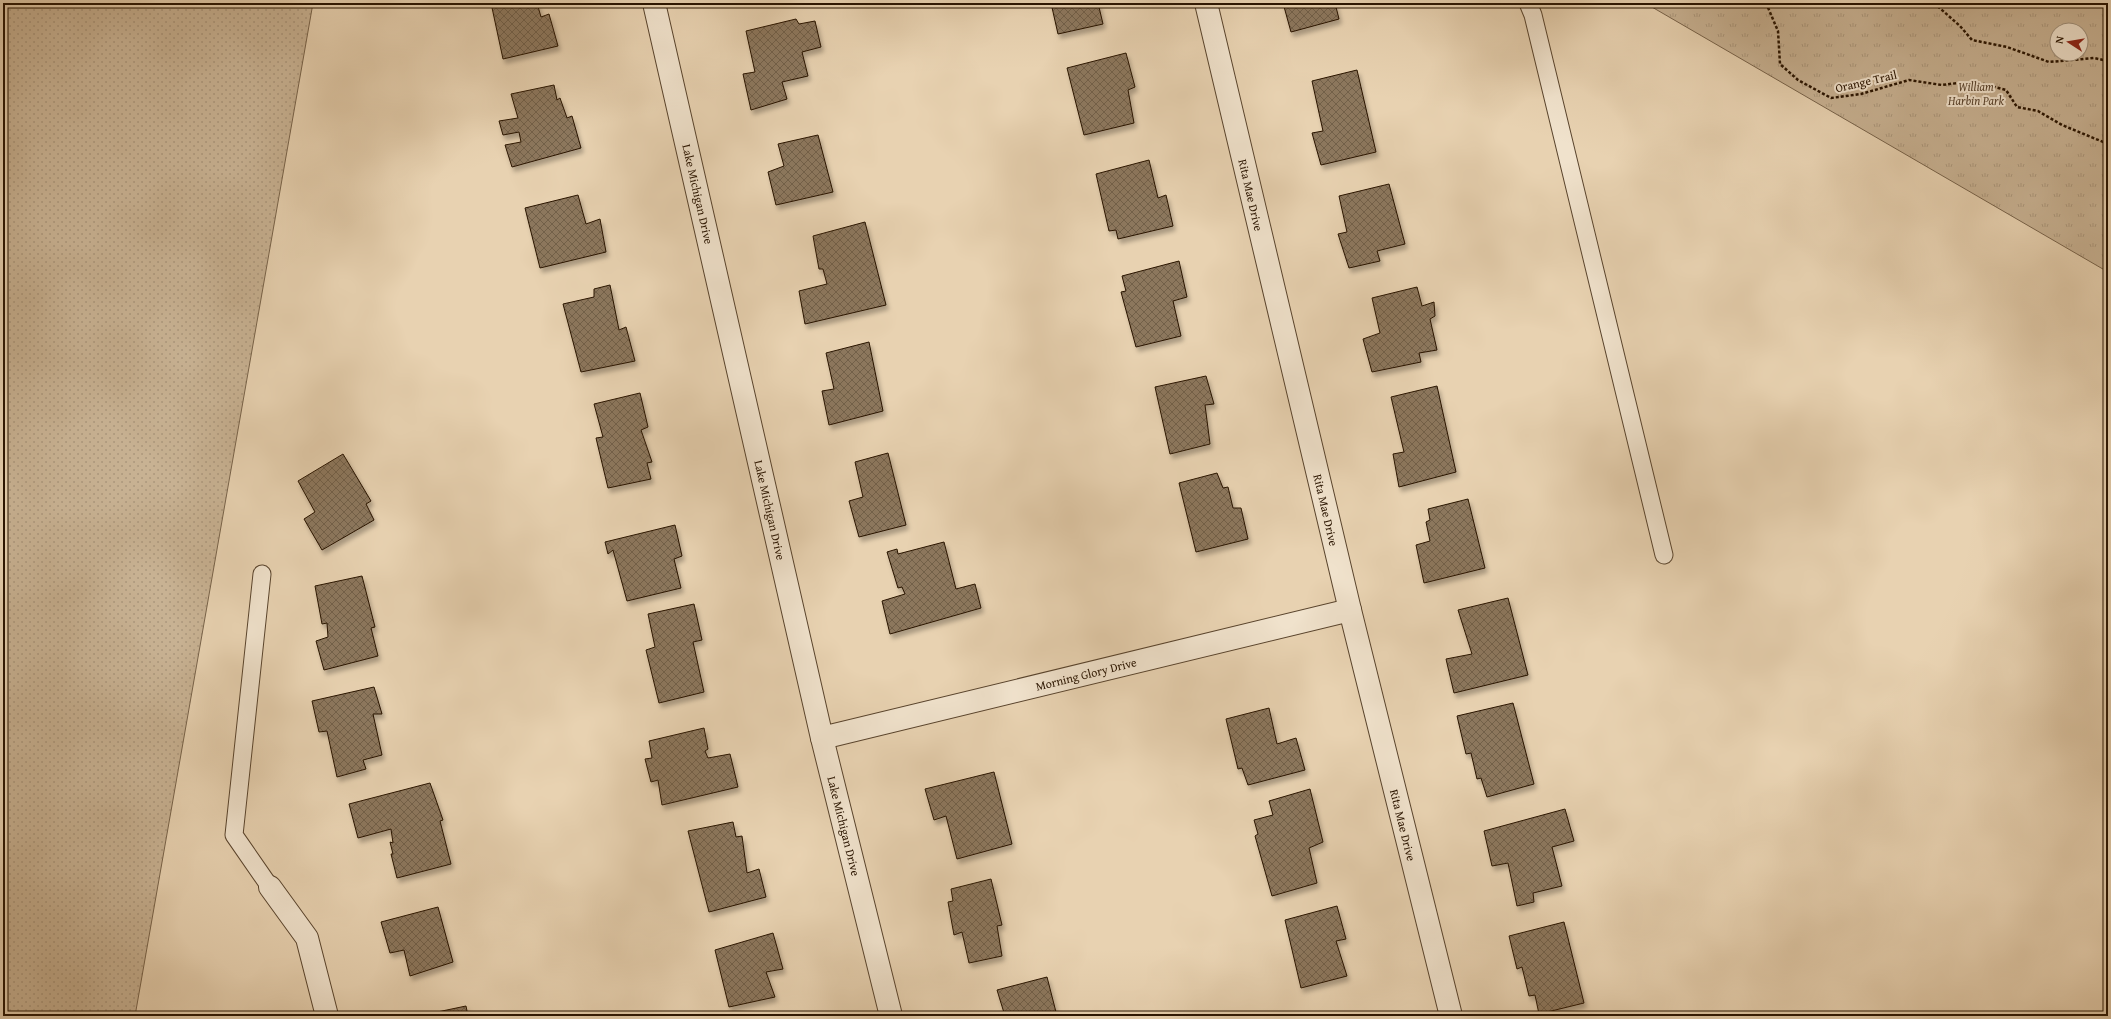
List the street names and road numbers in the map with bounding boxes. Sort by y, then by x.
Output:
street label: Orange Trail [1834,66,1899,96]
street label: Lake Michigan Drive [678,142,718,246]
street label: Rita Mae Drive [1234,157,1268,233]
street label: Lake Michigan Drive [750,458,790,562]
street label: Rita Mae Drive [1309,472,1343,548]
street label: Morning Glory Drive [1034,653,1139,695]
street label: Lake Michigan Drive [823,774,865,878]
street label: Rita Mae Drive [1386,787,1420,863]

